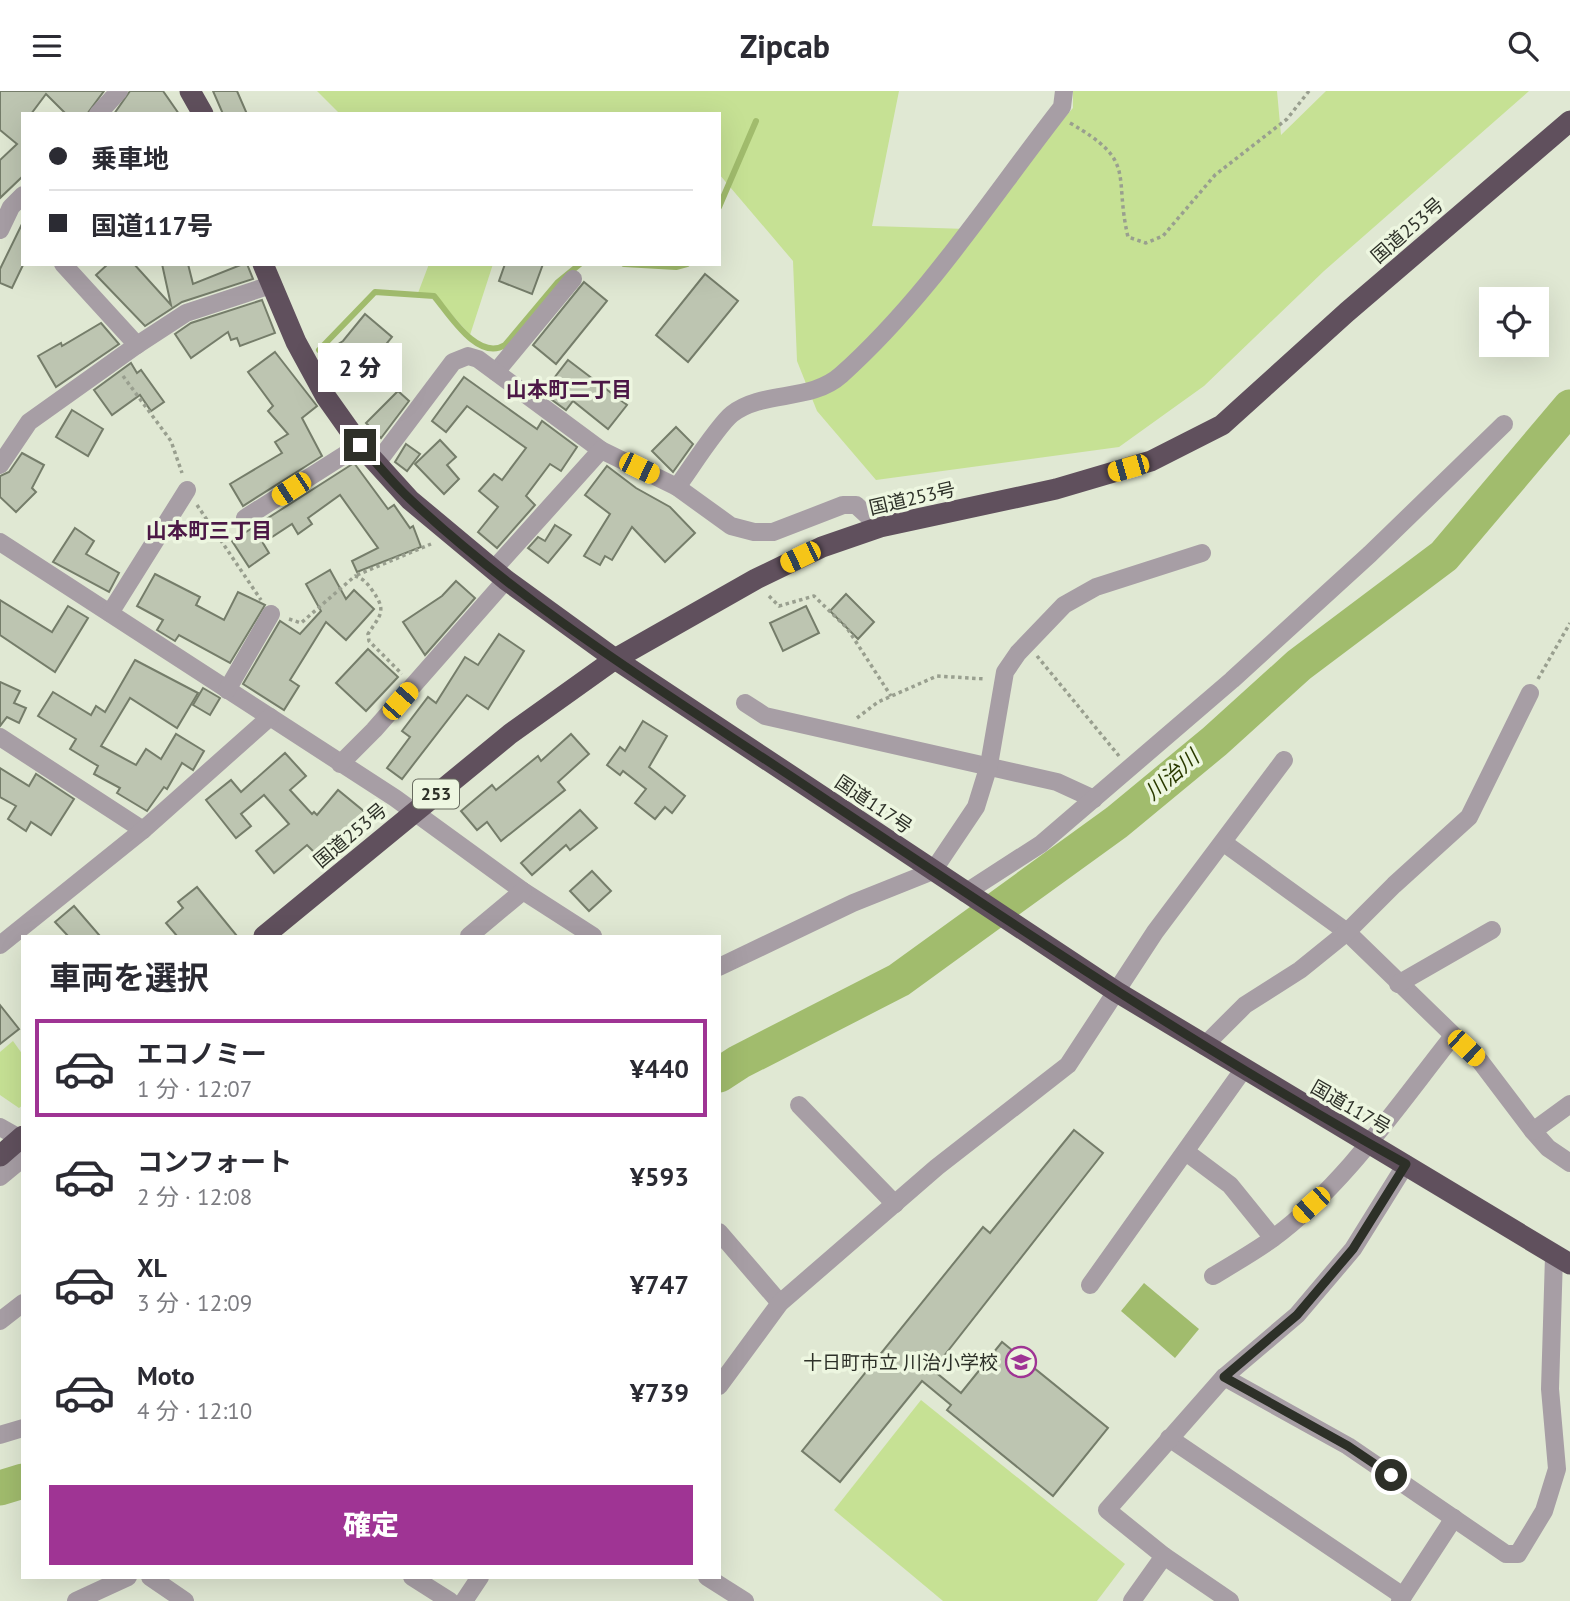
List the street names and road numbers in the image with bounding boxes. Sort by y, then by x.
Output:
street label: 国道253号 [1366,192,1448,268]
street label: 国道253号 [866,476,958,520]
street label: 国道117号 [831,769,917,839]
road number: 253 [413,779,459,809]
street label: 国道253号 [309,797,391,873]
street label: 国道117号 [1307,1075,1395,1139]

